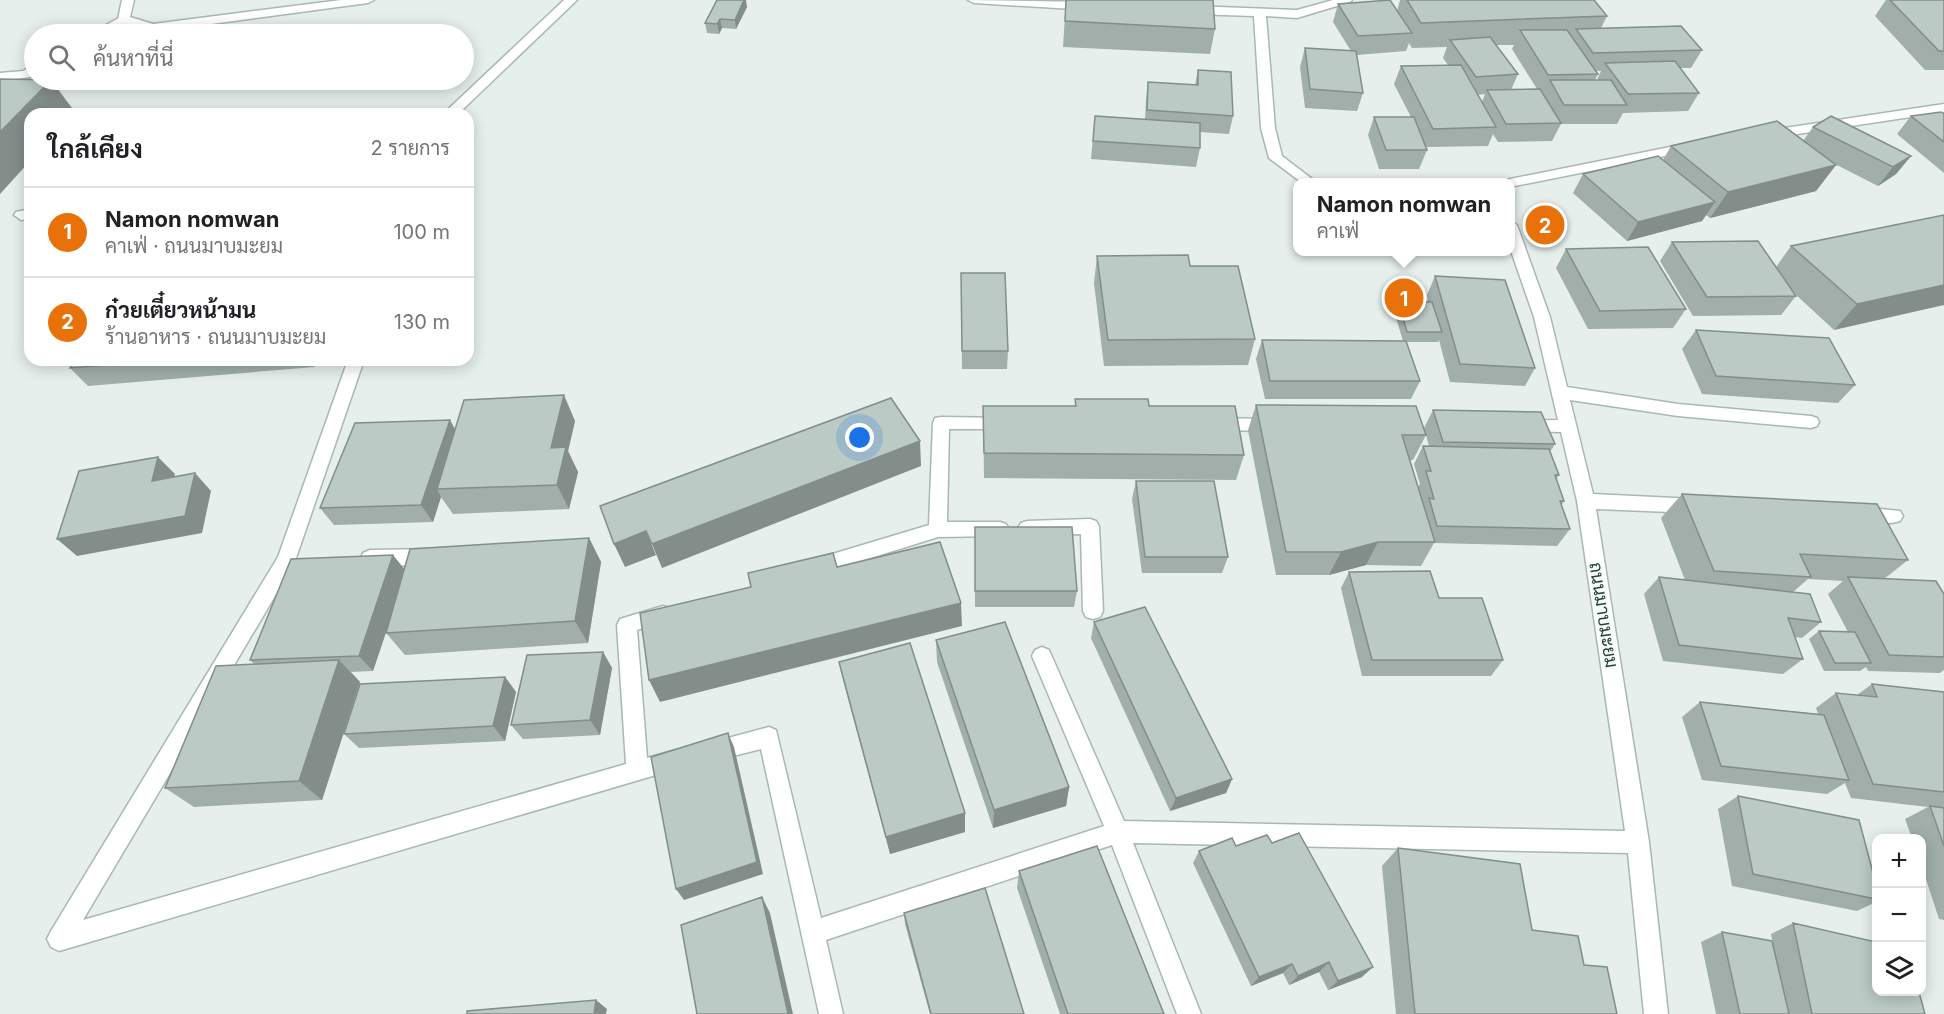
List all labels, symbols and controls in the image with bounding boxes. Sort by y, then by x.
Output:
search box [24,24,474,90]
icon: search [45,41,78,74]
text: ค้นหาที่นี่ [93,45,173,71]
text: ใกล้เคียง [48,133,143,164]
text: 2 รายการ [370,136,450,160]
popup [1293,178,1515,256]
text: Namon nomwan [1317,191,1491,217]
pin: 2 [1526,202,1564,248]
text: Namon nomwan [105,206,279,232]
text: คาเฟ่ [1317,219,1359,243]
text: 1 [63,220,72,244]
text: 100 m [393,220,450,244]
text: คาเฟ่ · ถนนมาบมะยม [105,234,283,258]
pin: 1 [1384,276,1424,320]
text: ก๋วยเตี๋ยวหน้ามน [105,297,256,323]
text: 2 [61,310,74,334]
text: 130 m [394,310,450,334]
text: ร้านอาหาร · ถนนมาบมะยม [105,325,326,349]
your location [845,423,874,452]
street label: ถนนมาบมะยม [1585,561,1623,669]
map controls [1872,834,1926,996]
button: + [1872,834,1926,888]
button: − [1872,888,1926,942]
button: layers [1872,942,1926,996]

